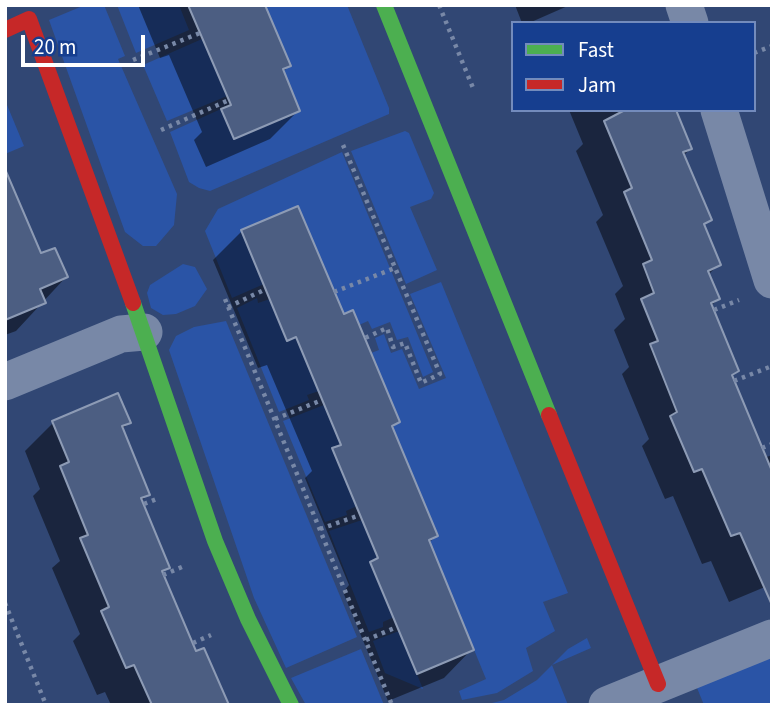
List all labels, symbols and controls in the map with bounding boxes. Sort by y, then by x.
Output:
scale bar [24,21,149,65]
legend [511,21,756,112]
text: 20 m [34,32,76,62]
text: Fast [578,35,614,65]
text: Jam [578,70,616,100]

